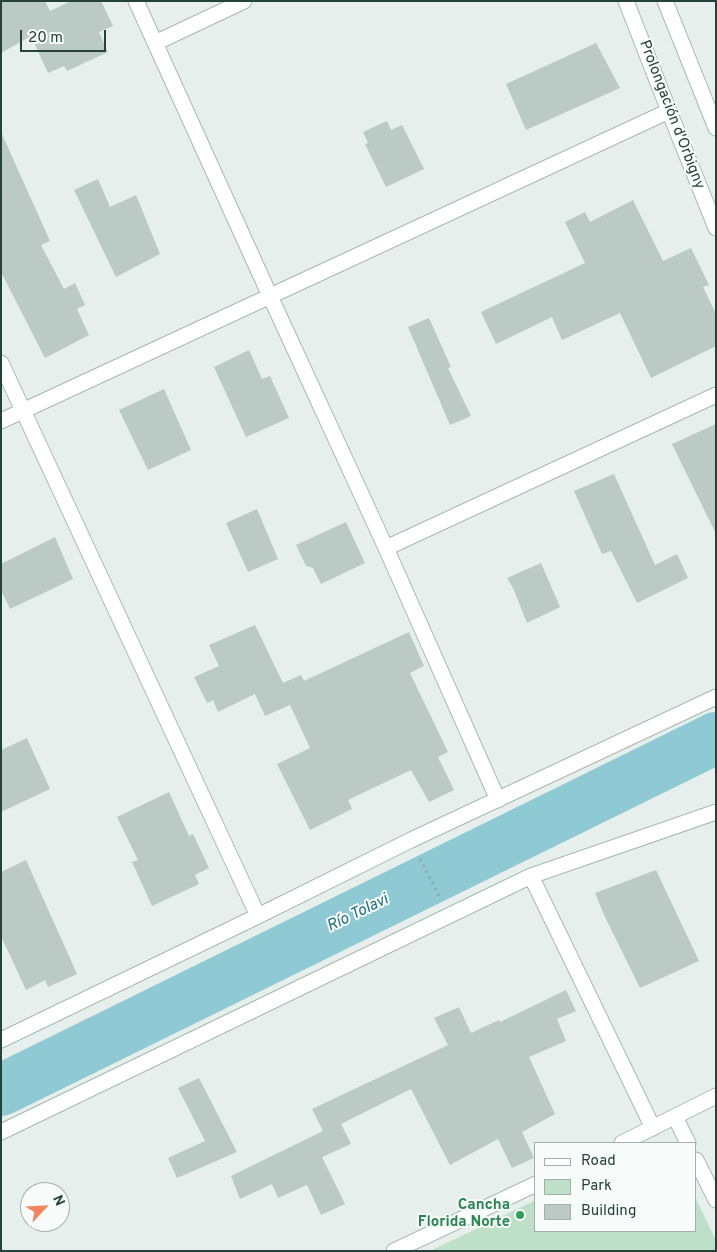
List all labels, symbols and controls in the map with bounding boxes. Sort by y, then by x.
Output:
scale bar [22,20,109,52]
text: 20 m [28,29,63,48]
street label: Prolongación d'Orbigny [634,38,708,192]
water label: Río Tolavi [324,891,392,937]
legend [534,1142,697,1232]
text: Road [581,1152,616,1171]
text: Park [581,1177,612,1196]
north arrow [20,1182,70,1232]
text: N [48,1193,68,1209]
place label: Cancha Florida Norte [418,1197,510,1232]
text: Building [581,1202,636,1221]
marker: Cancha Florida Norte [514,1209,526,1221]

